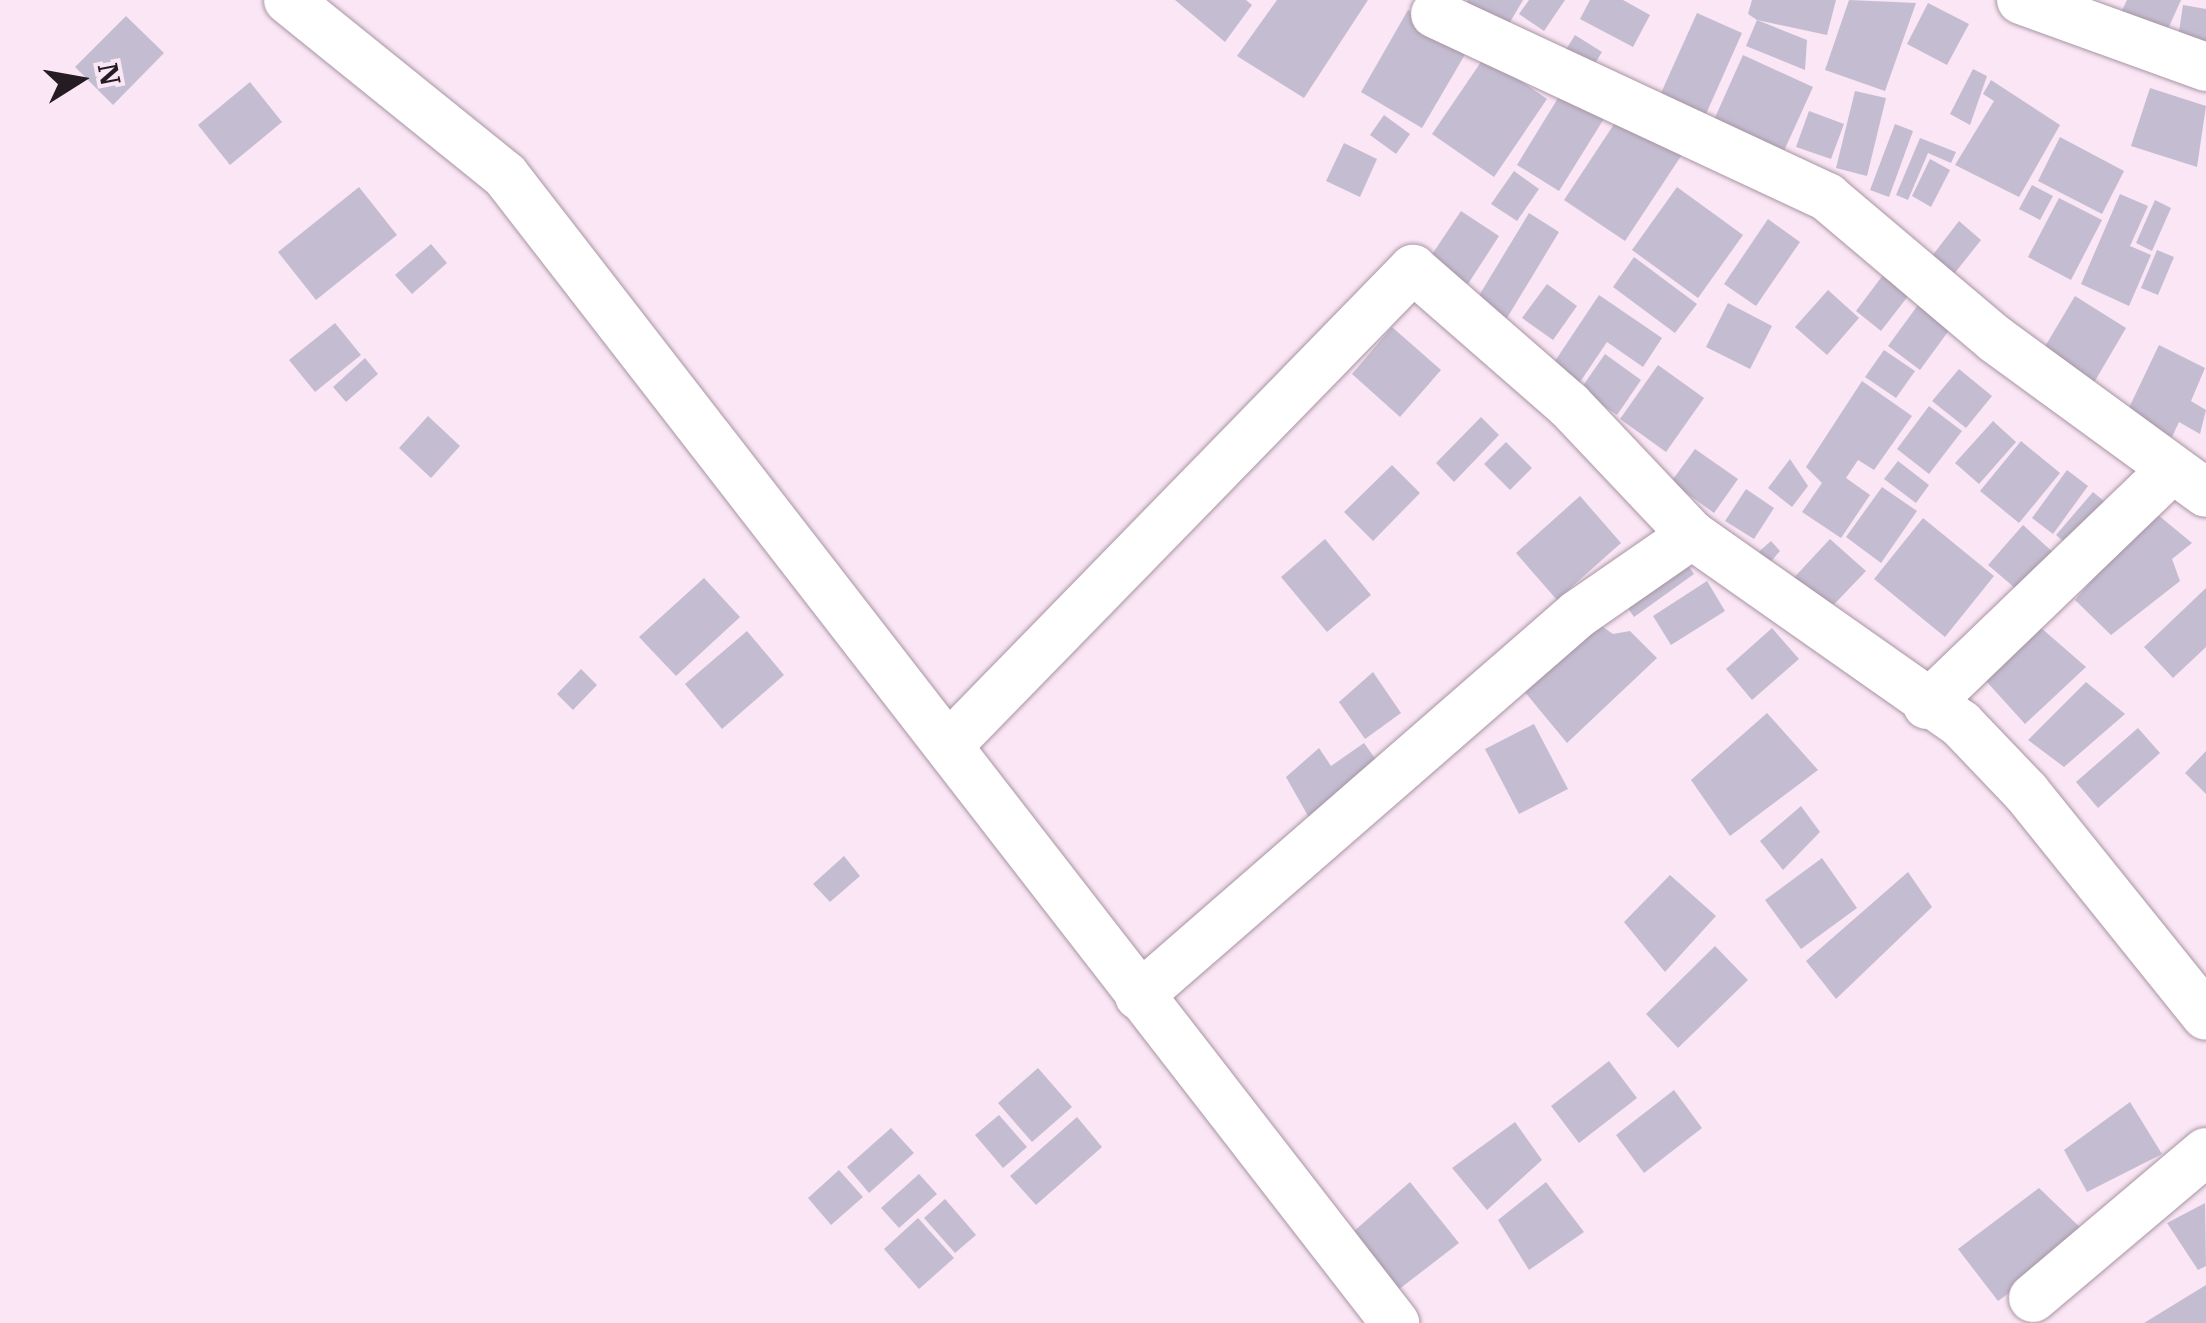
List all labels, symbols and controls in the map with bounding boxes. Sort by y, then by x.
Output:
north arrow [30,30,130,130]
text: N [90,60,130,89]

